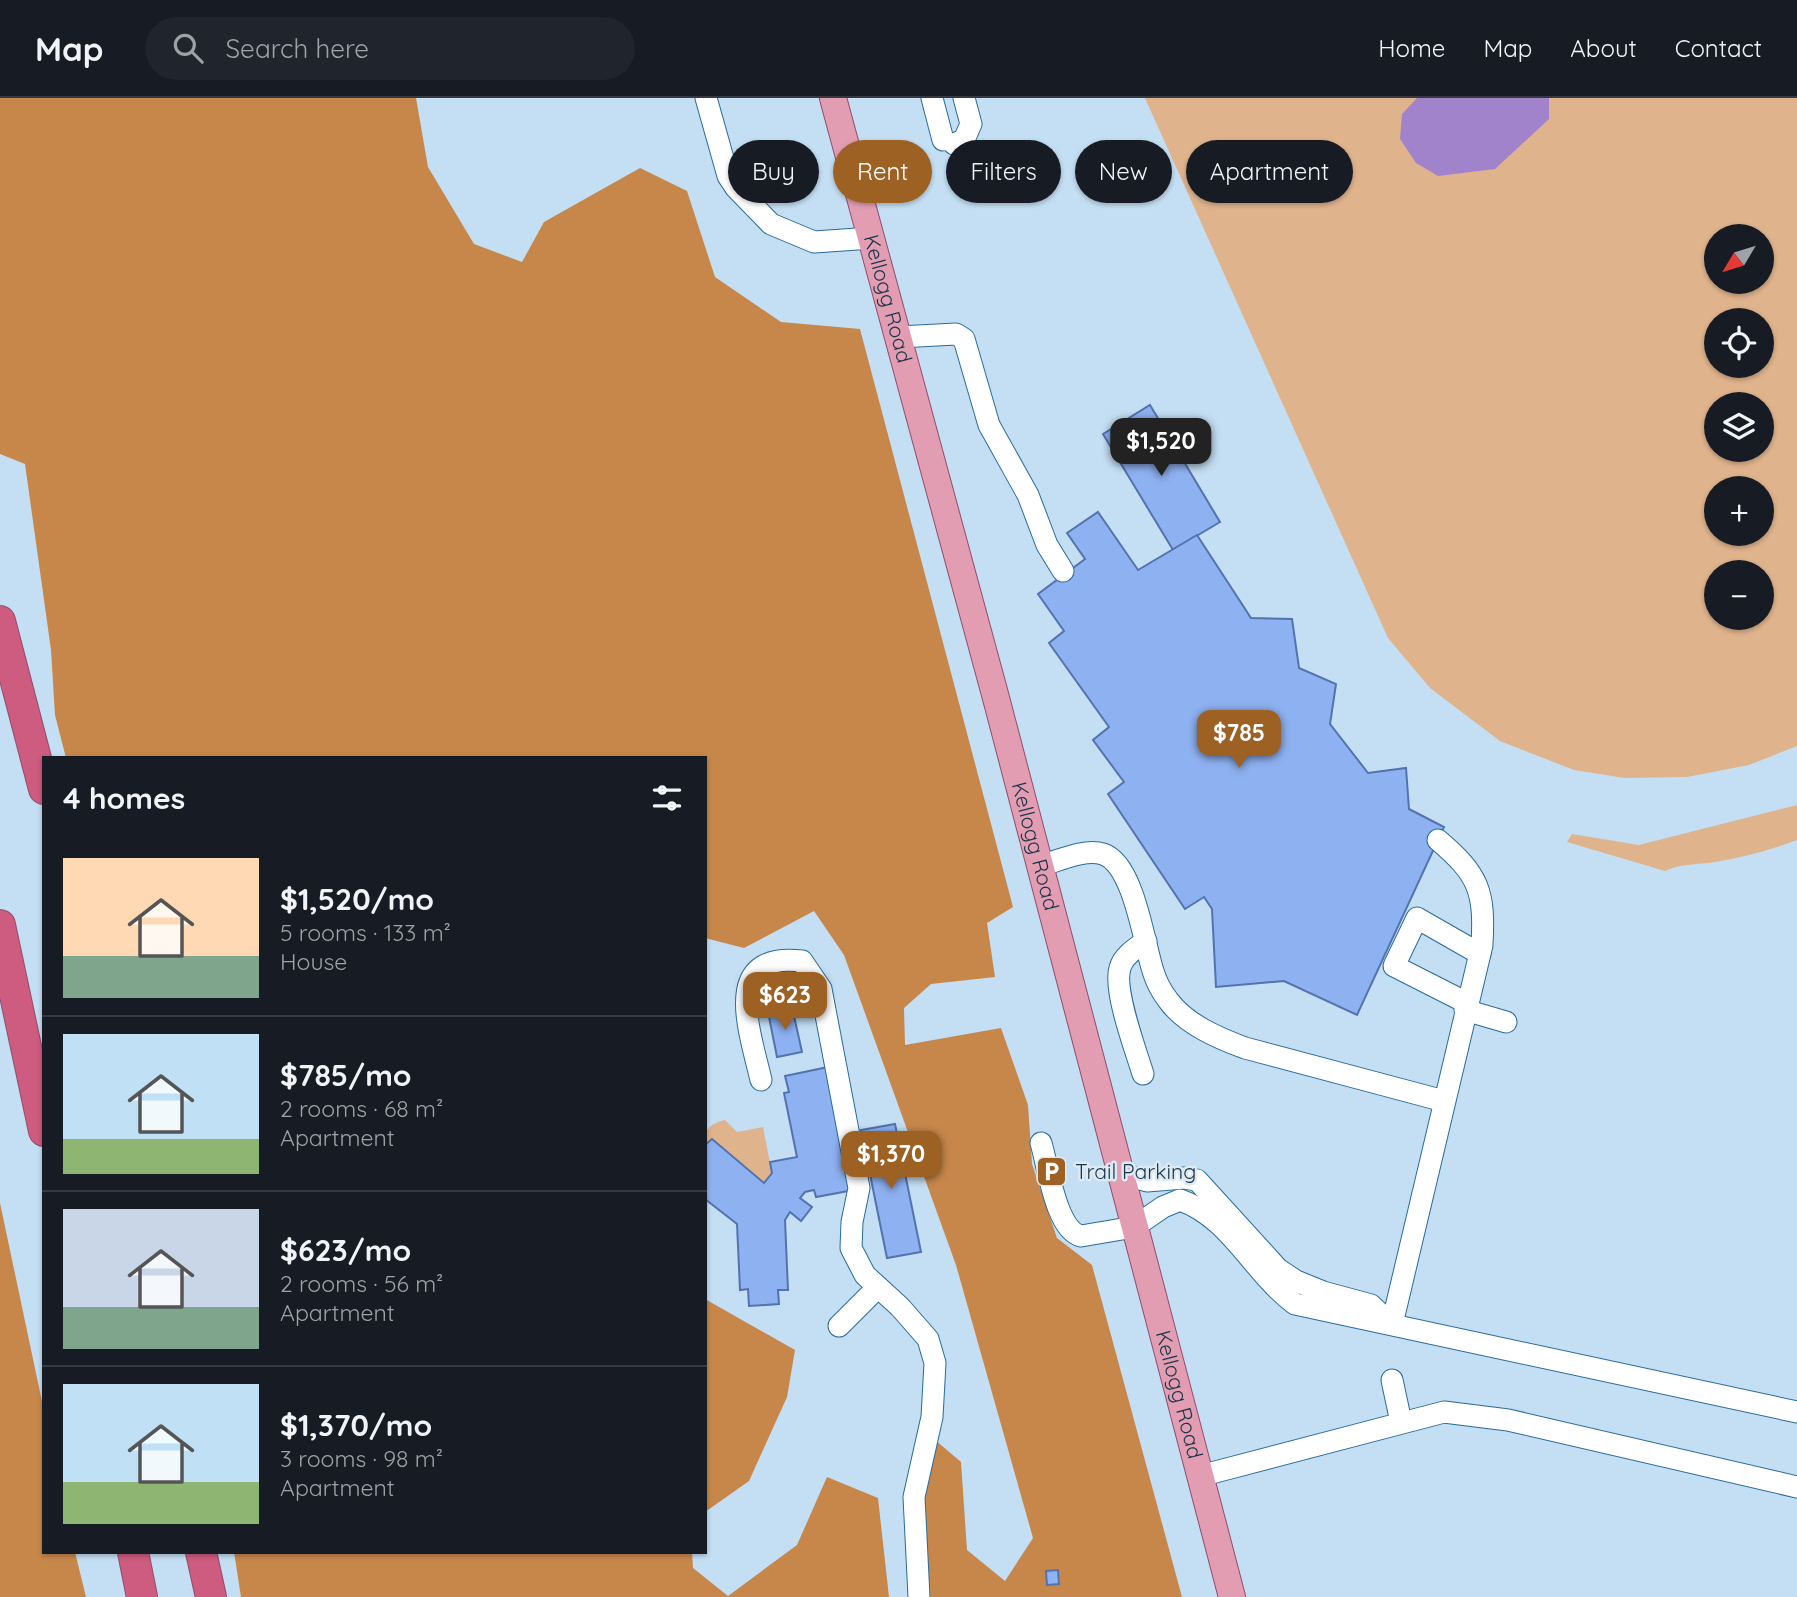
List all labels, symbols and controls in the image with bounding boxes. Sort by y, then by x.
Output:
search box [145,17,635,80]
text: Map [35,28,103,69]
icon: search [169,29,207,67]
text: Search here [225,32,369,65]
text: Home [1378,33,1445,63]
text: Map [1483,33,1532,63]
text: About [1570,33,1637,63]
text: Contact [1675,33,1762,63]
chip: Buy [728,140,819,203]
chip: Rent [833,140,932,203]
chip: Filters [946,140,1061,203]
chip: New [1075,140,1172,203]
chip: Apartment [1186,140,1353,203]
north arrow [1704,224,1774,294]
map controls [1704,224,1774,630]
street label: Kellogg Road [859,231,918,365]
button: locate [1704,308,1774,378]
button: layers [1704,392,1774,462]
pin: $1,520 [1104,418,1218,478]
text: $1,520 [1126,426,1196,455]
button: + [1704,476,1774,546]
button: − [1704,560,1774,630]
pin: $785 [1198,710,1280,770]
text: $785 [1213,718,1265,747]
text: 4 homes [63,779,185,817]
icon: filters [648,779,686,817]
street label: Kellogg Road [1007,779,1065,913]
text: $1,520/mo [280,880,434,918]
icon: home [119,886,203,970]
text: 5 rooms · 133 m² [280,918,451,947]
text: House [280,947,347,976]
pin: $623 [744,972,826,1032]
text: $623 [759,980,811,1009]
text: $785/mo [280,1056,412,1094]
icon: home [119,1062,203,1146]
text: 2 rooms · 68 m² [280,1094,443,1123]
text: Apartment [280,1123,394,1152]
pin: $1,370 [834,1132,948,1191]
text: $1,370 [857,1139,925,1168]
parking icon: Trail Parking [1035,1155,1069,1189]
place label: Trail Parking [1075,1158,1196,1184]
text: $623/mo [280,1231,411,1269]
icon: home [119,1237,203,1321]
text: 2 rooms · 56 m² [280,1269,443,1298]
text: Apartment [280,1298,394,1327]
street label: Kellogg Road [1151,1327,1209,1461]
text: $1,370/mo [280,1406,432,1444]
icon: home [119,1412,203,1496]
text: 3 rooms · 98 m² [280,1444,443,1473]
text: Apartment [280,1473,394,1502]

